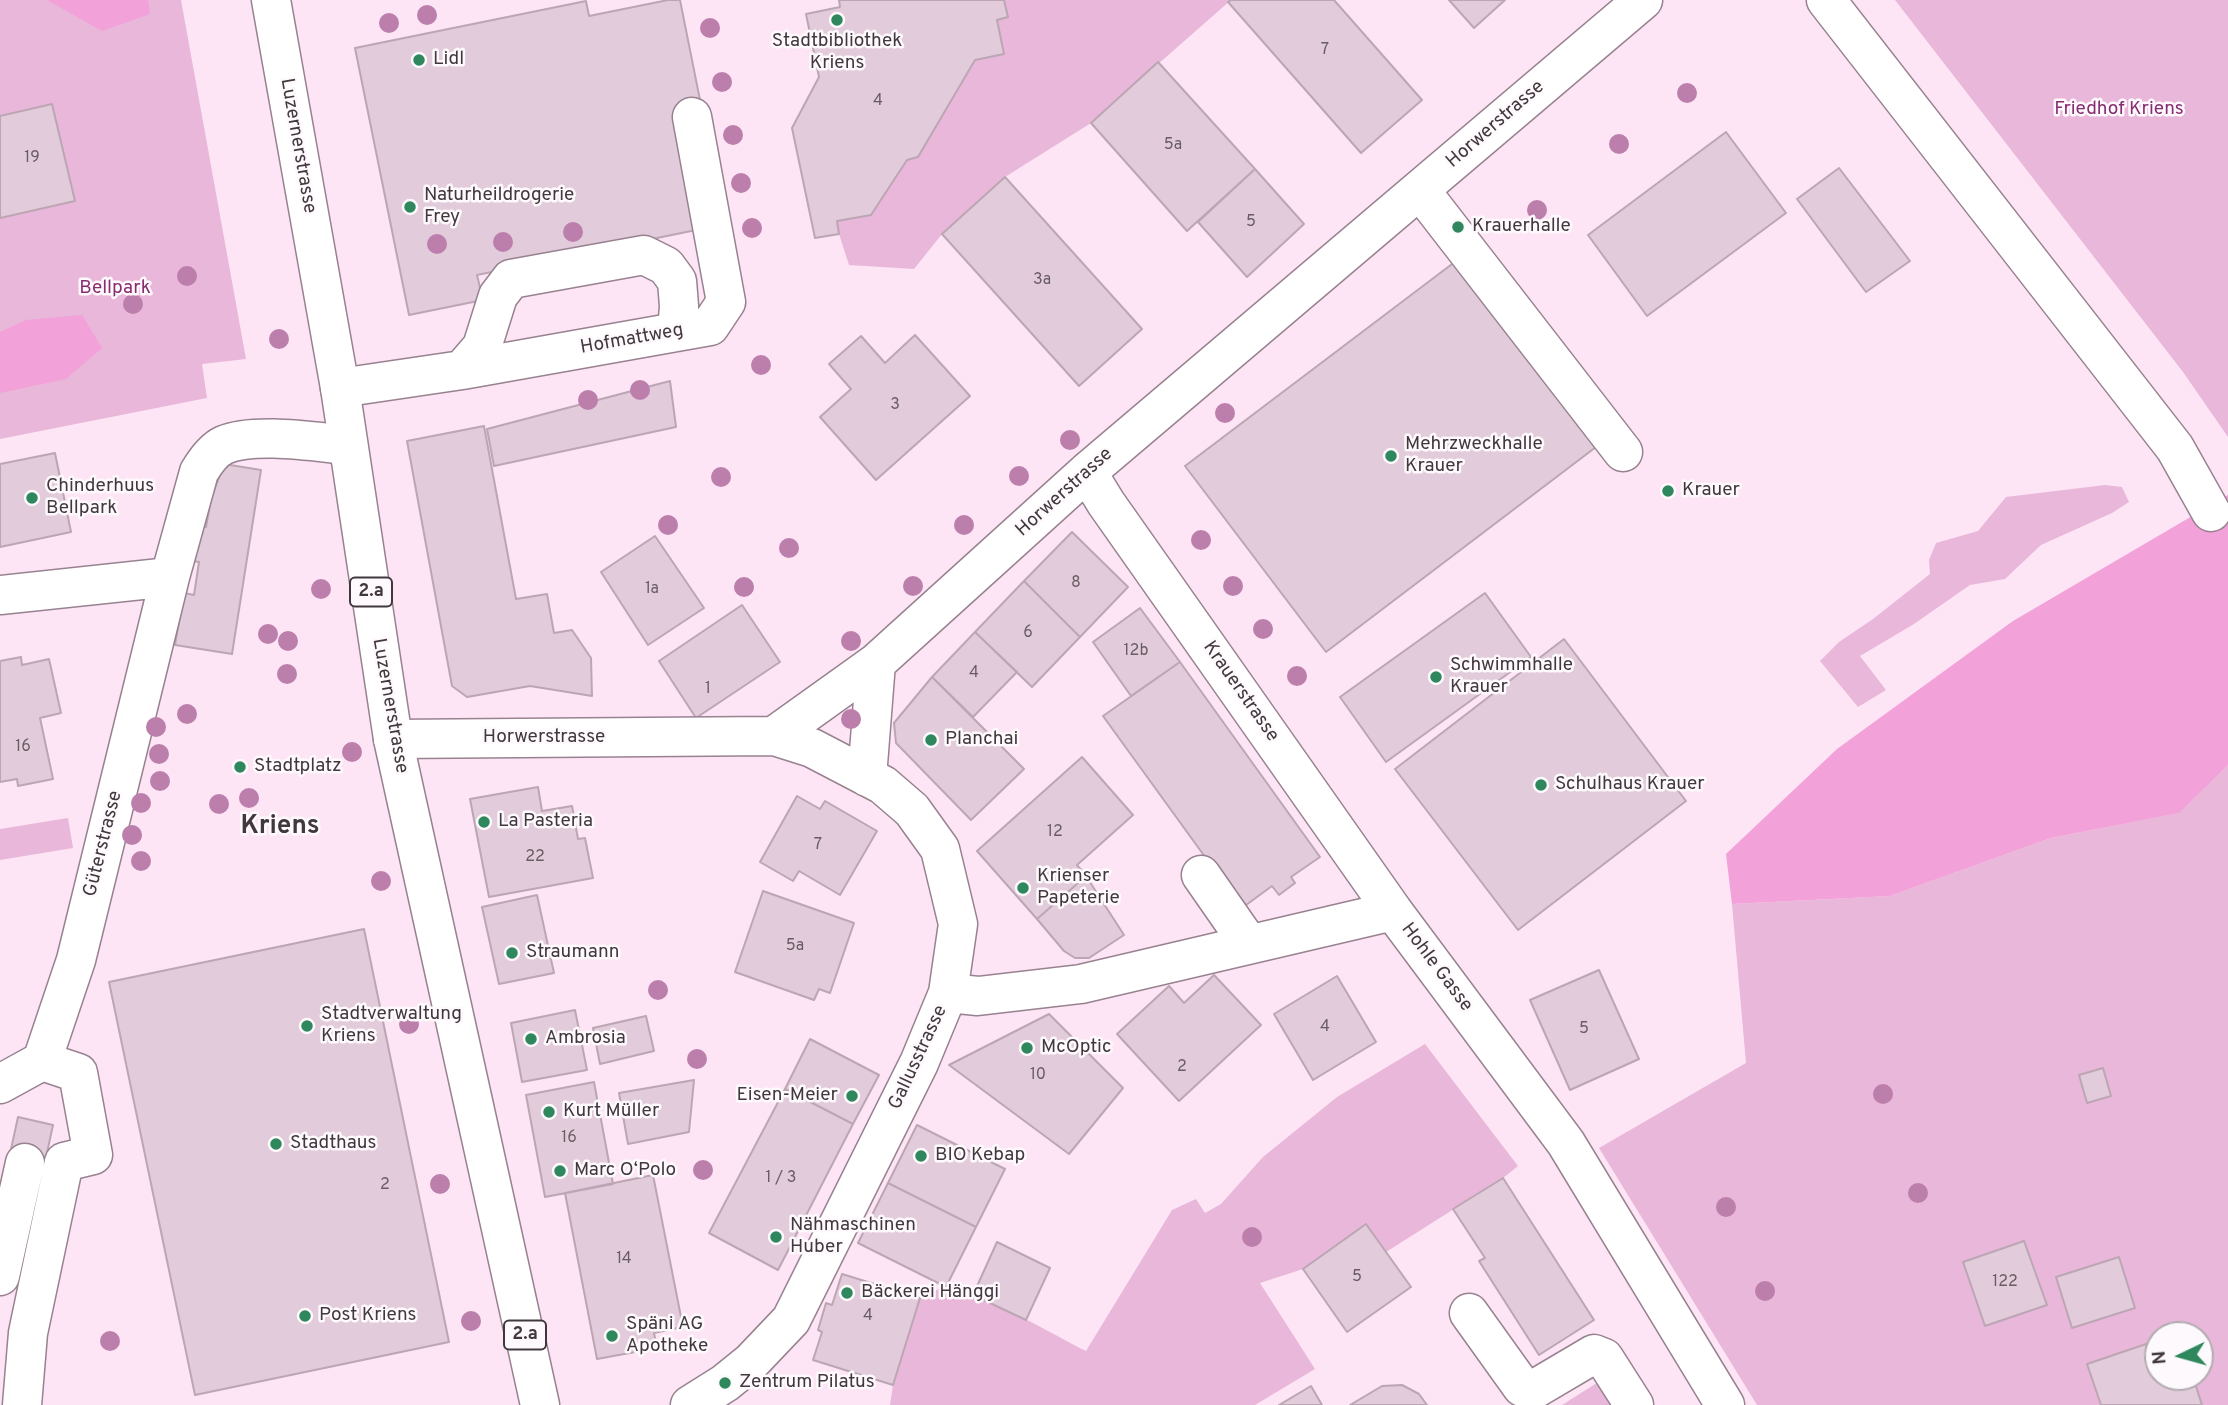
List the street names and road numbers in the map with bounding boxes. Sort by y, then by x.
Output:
street label: Horwerstrasse [1442,76,1550,174]
street label: Luzernerstrasse [274,77,320,215]
street label: Hofmattweg [579,320,685,360]
street label: Horwerstrasse [1012,444,1118,542]
road number: 2.a [350,578,392,606]
street label: Luzernerstrasse [366,637,412,775]
street label: Krauerstrasse [1197,637,1283,747]
street label: Horwerstrasse [483,727,605,749]
street label: Güterstrasse [80,789,128,899]
street label: Hohle Gasse [1395,919,1477,1017]
street label: Gallusstrasse [885,1002,953,1114]
road number: 2.a [504,1320,546,1350]

